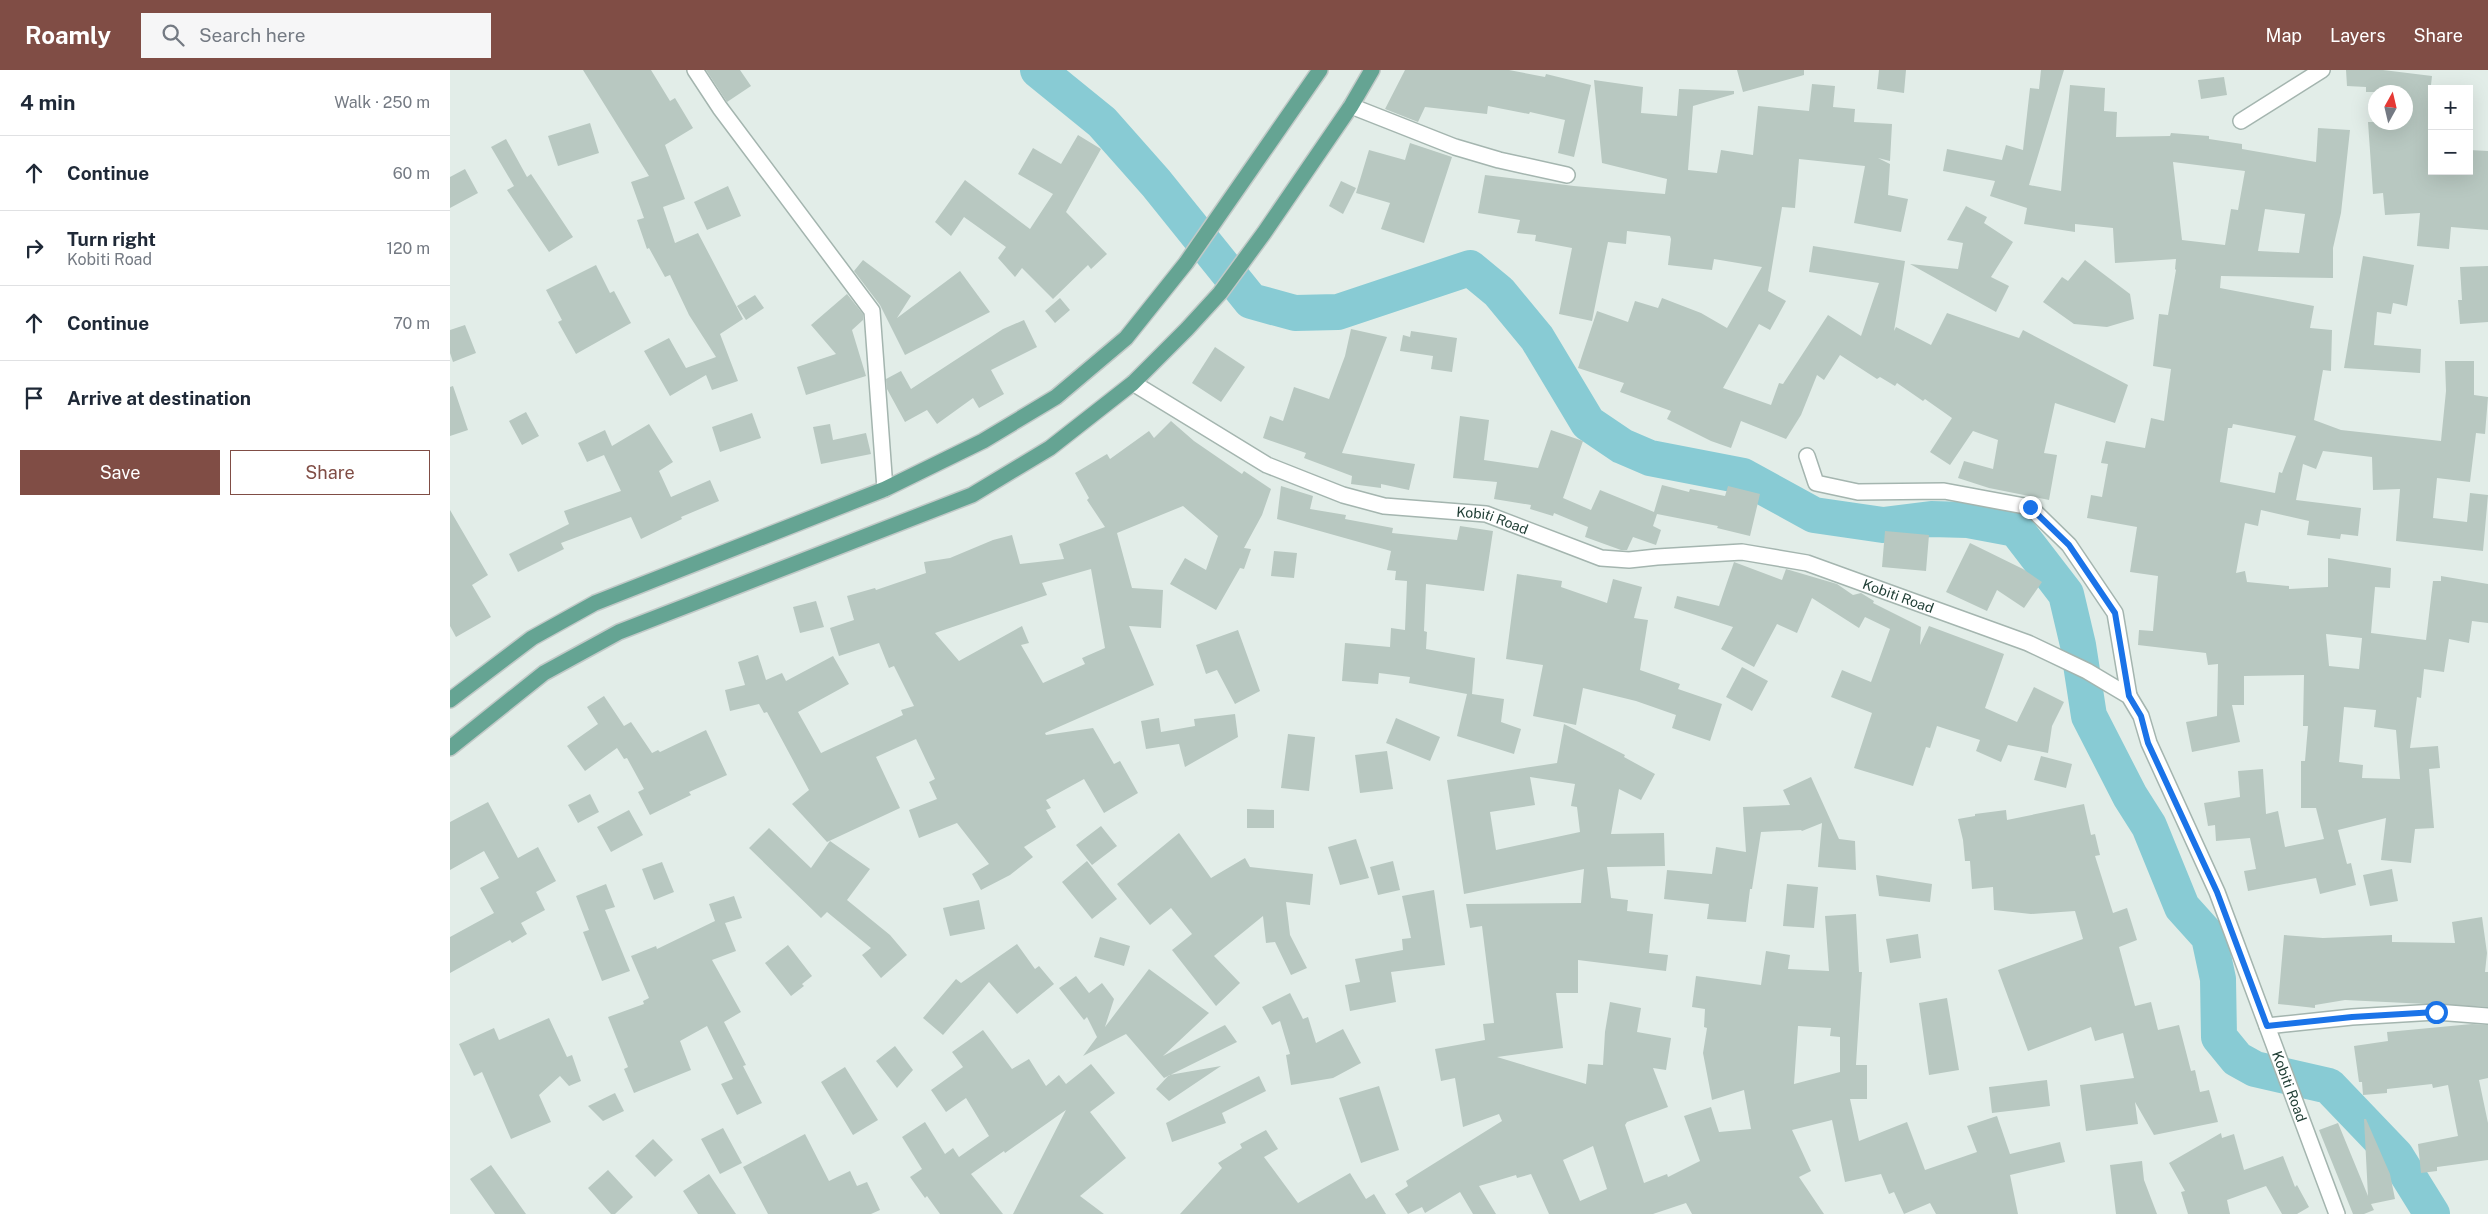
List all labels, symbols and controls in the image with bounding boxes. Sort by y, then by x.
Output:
search box [141,13,491,58]
text: Roamly [25,21,111,49]
icon: search [159,21,187,49]
text: Search here [199,24,306,46]
text: Map [2266,25,2302,46]
text: Layers [2330,25,2386,46]
text: Share [2414,25,2463,46]
north arrow [2368,85,2413,130]
map controls [2428,85,2473,175]
button: + [2428,85,2473,130]
text: 4 min [20,90,75,115]
text: Walk · 250 m [334,93,430,112]
button: − [2428,130,2473,175]
icon: ahead [20,159,48,187]
text: Continue [67,162,149,184]
text: 60 m [393,164,430,183]
text: Turn right [67,228,156,250]
icon: right [20,234,48,262]
text: 120 m [386,239,430,258]
text: Kobiti Road [67,250,152,269]
icon: ahead [20,309,48,337]
text: Continue [67,312,149,334]
text: 70 m [393,314,430,333]
icon: arrive [20,384,48,412]
text: Arrive at destination [67,387,251,409]
button: Save [20,450,220,495]
button: Share [230,450,430,495]
route end [2019,496,2042,519]
street label: Kobiti Road [1456,504,1531,537]
street label: Kobiti Road [1860,576,1936,616]
route start [2425,1001,2448,1024]
street label: Kobiti Road [2269,1049,2310,1124]

